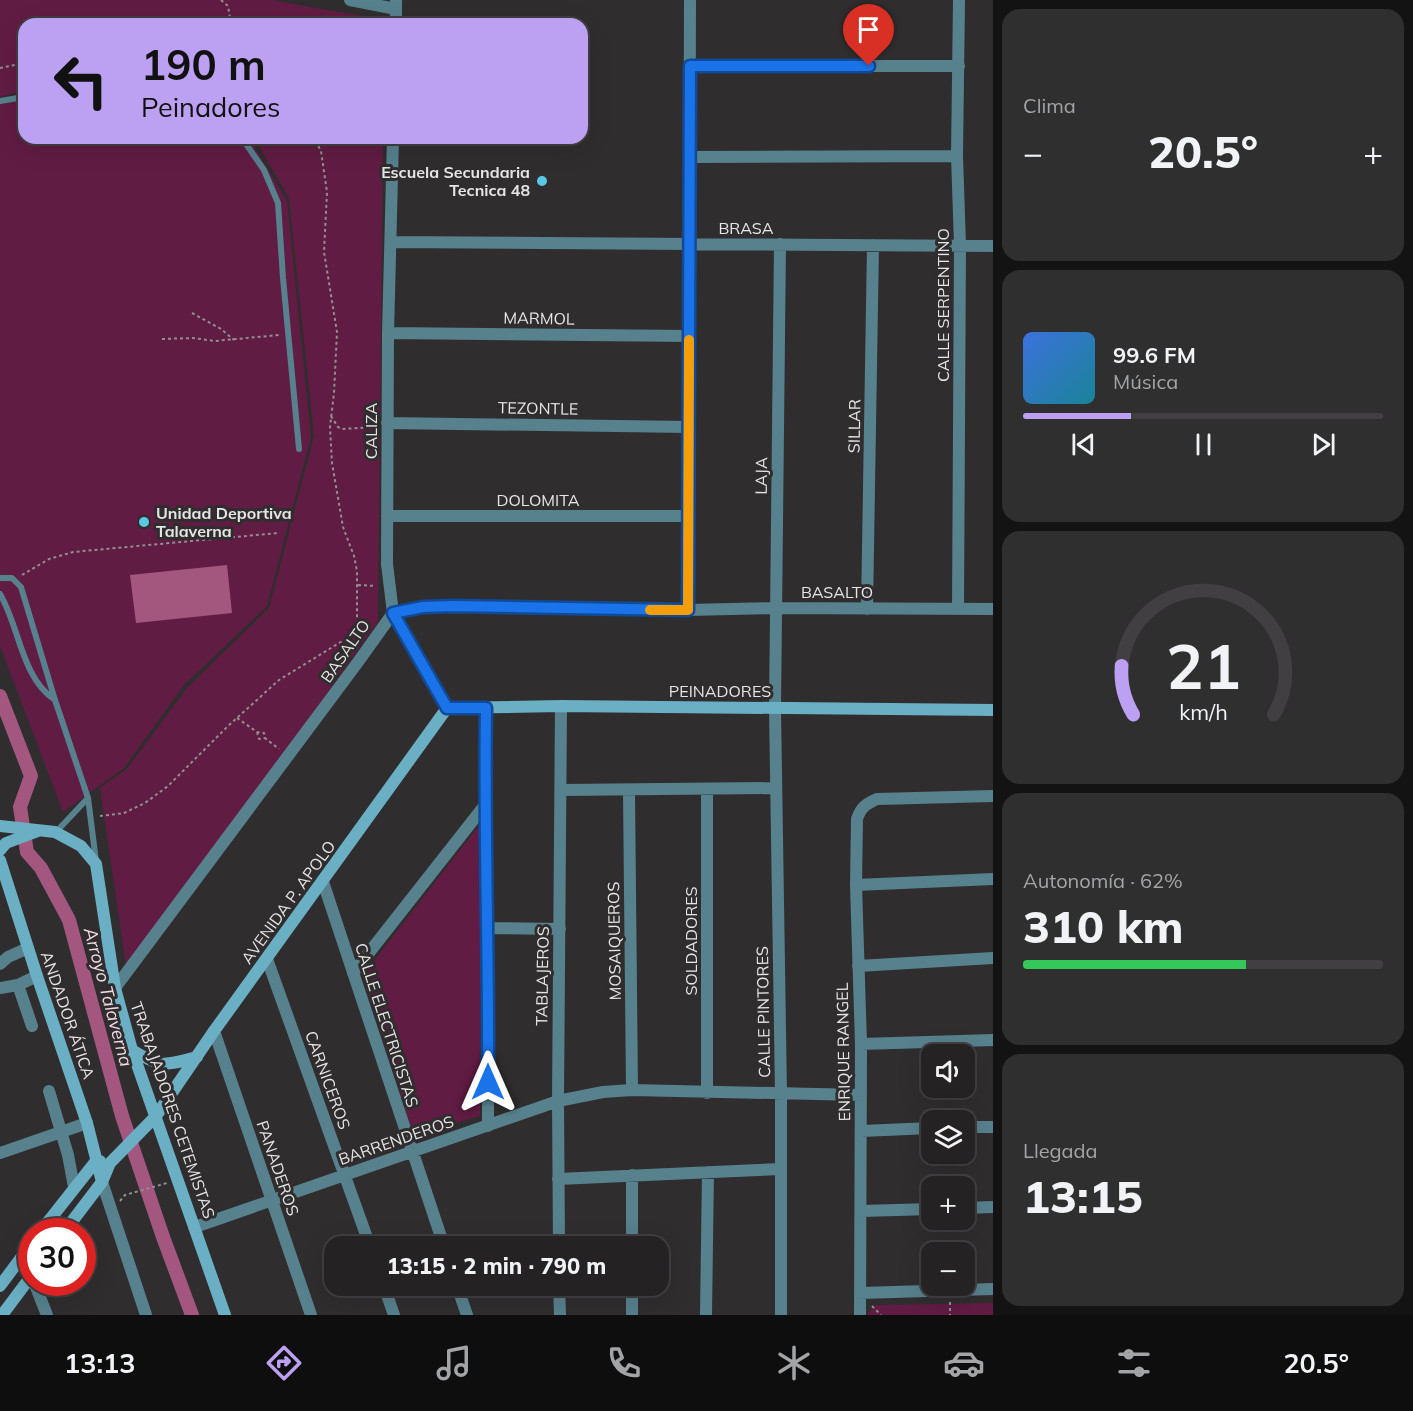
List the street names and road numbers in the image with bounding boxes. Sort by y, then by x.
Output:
street label: BRASA [718,218,774,238]
street label: CALLE SERPENTINO [933,228,953,382]
street label: MARMOL [503,307,575,329]
street label: TEZONTLE [498,397,578,419]
street label: SILLAR [844,399,864,453]
street label: CALIZA [361,403,381,459]
street label: LAJA [751,457,771,495]
street label: DOLOMITA [497,490,580,510]
street label: BASALTO [801,582,873,602]
street label: BASALTO [316,616,374,686]
street label: PEINADORES [669,681,771,701]
street label: AVENIDA P. APOLO [237,836,339,968]
street label: MOSAIQUEROS [603,881,625,1001]
street label: SOLDADORES [681,886,701,996]
street label: TABLAJEROS [531,926,553,1026]
street label: CALLE ELECTRICISTAS [351,940,423,1110]
street label: CALLE PINTORES [752,946,774,1078]
street label: ANDADOR ÁTICA [37,949,99,1082]
street label: ENRIQUE RANGEL [832,982,854,1121]
street label: TRABAJADORES CETEMISTAS [126,999,220,1221]
street label: CARNICEROS [301,1028,355,1132]
street label: BARRENDEROS [336,1111,456,1169]
street label: PANADEROS [252,1118,304,1218]

